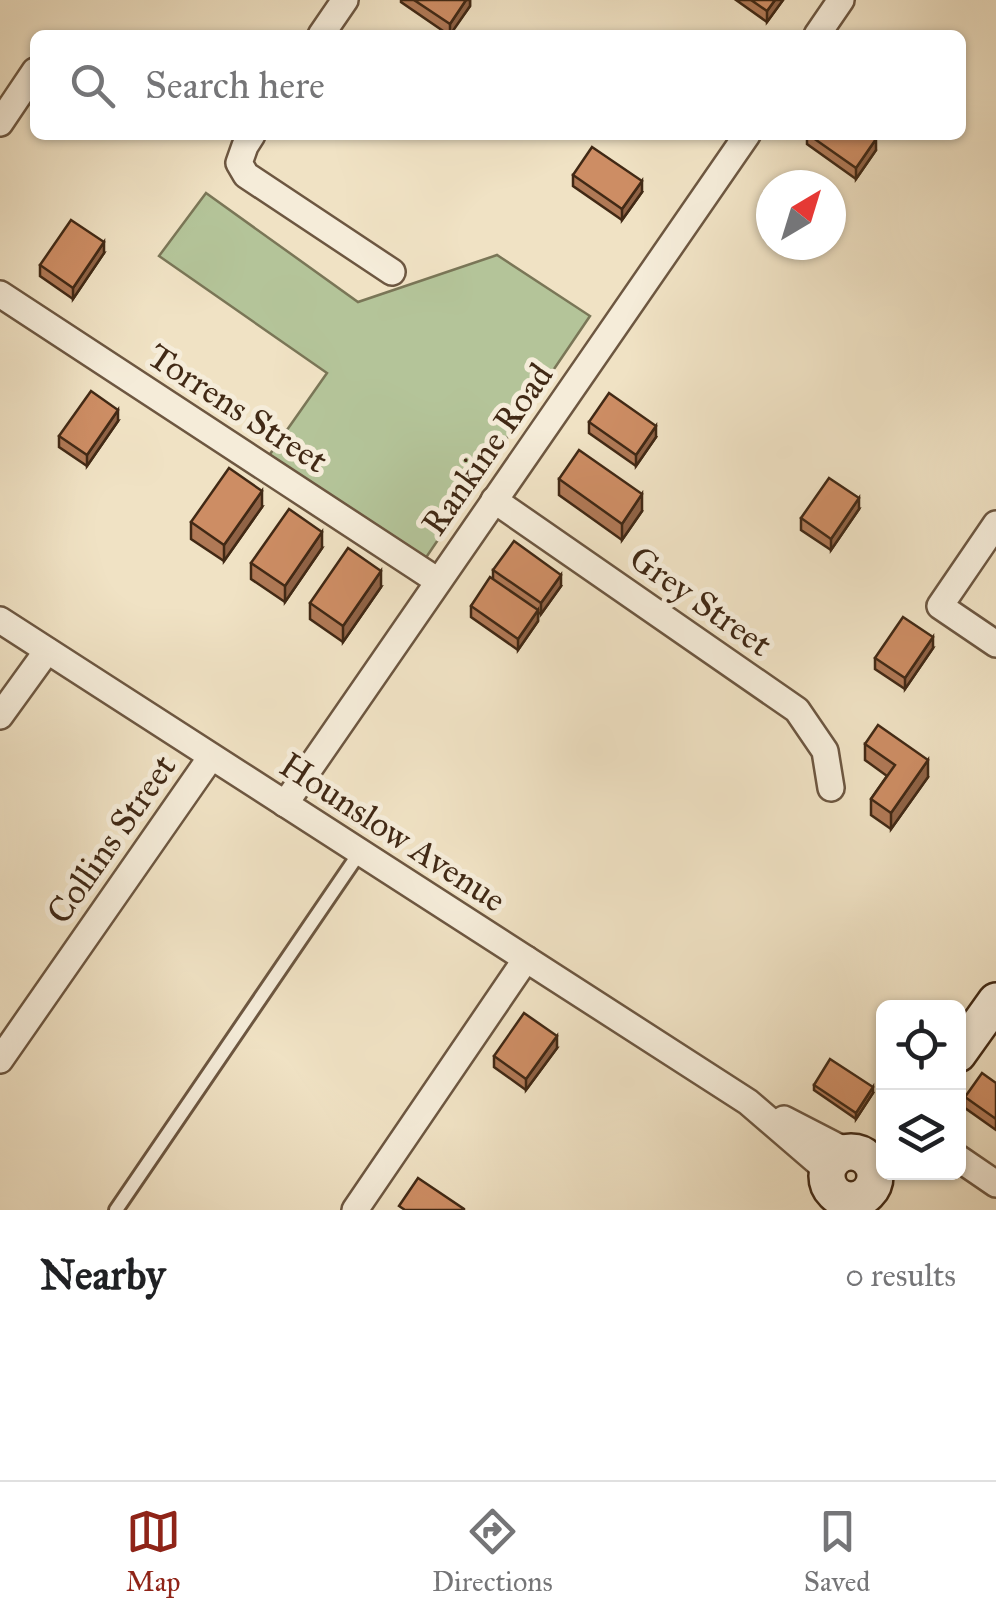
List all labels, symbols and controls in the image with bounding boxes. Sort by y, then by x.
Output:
search box [30,30,966,140]
icon: search [65,58,120,113]
text: Search here [145,62,325,108]
north arrow [756,170,846,260]
street label: Torrens Street [140,334,336,482]
street label: Rankine Road [412,355,563,543]
street label: Grey Street [621,537,780,666]
street label: Hounslow Avenue [272,743,514,921]
street label: Collins Street [37,747,185,932]
map controls [876,1000,966,1180]
button: locate [876,1000,966,1090]
button: layers [876,1090,966,1180]
text: Nearby [40,1249,165,1301]
text: 0 results [845,1256,956,1295]
tab: Map [126,1504,181,1599]
tab: Directions [432,1504,553,1599]
tab: Saved [804,1504,870,1599]

